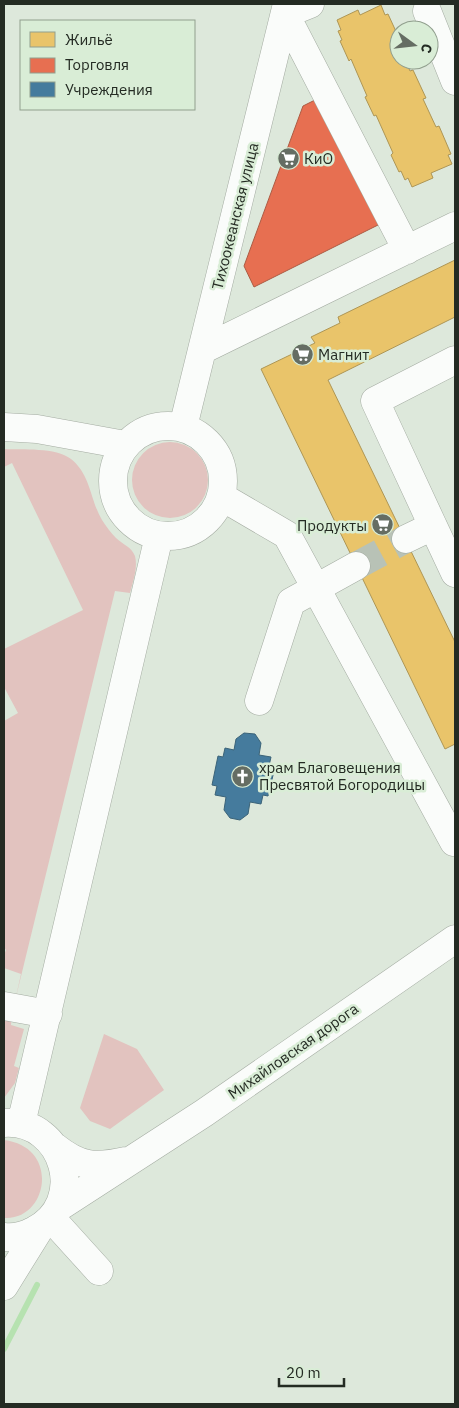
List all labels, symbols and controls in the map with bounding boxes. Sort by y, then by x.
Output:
legend [20,20,195,110]
north arrow [389,20,439,70]
text: Жильё [65,30,113,49]
text: С [417,42,436,55]
text: Торговля [65,55,129,74]
text: Учреждения [65,80,153,99]
street label: Тихоокеанская улица [208,141,262,291]
supermarket icon: КиО [276,146,300,170]
place label: КиО [304,149,333,168]
supermarket icon: Магнит [290,342,314,366]
place label: Магнит [318,345,369,364]
supermarket icon: Продукты [371,513,395,537]
place label: Продукты [297,516,367,535]
place label: храм Благовещения Пресвятой Богородицы [259,758,425,794]
church icon: храм Благовещения Пресвятой Богородицы [231,764,255,788]
street label: Михайловская дорога [224,999,362,1103]
scale bar [279,1356,344,1388]
text: 20 m [286,1363,321,1382]

